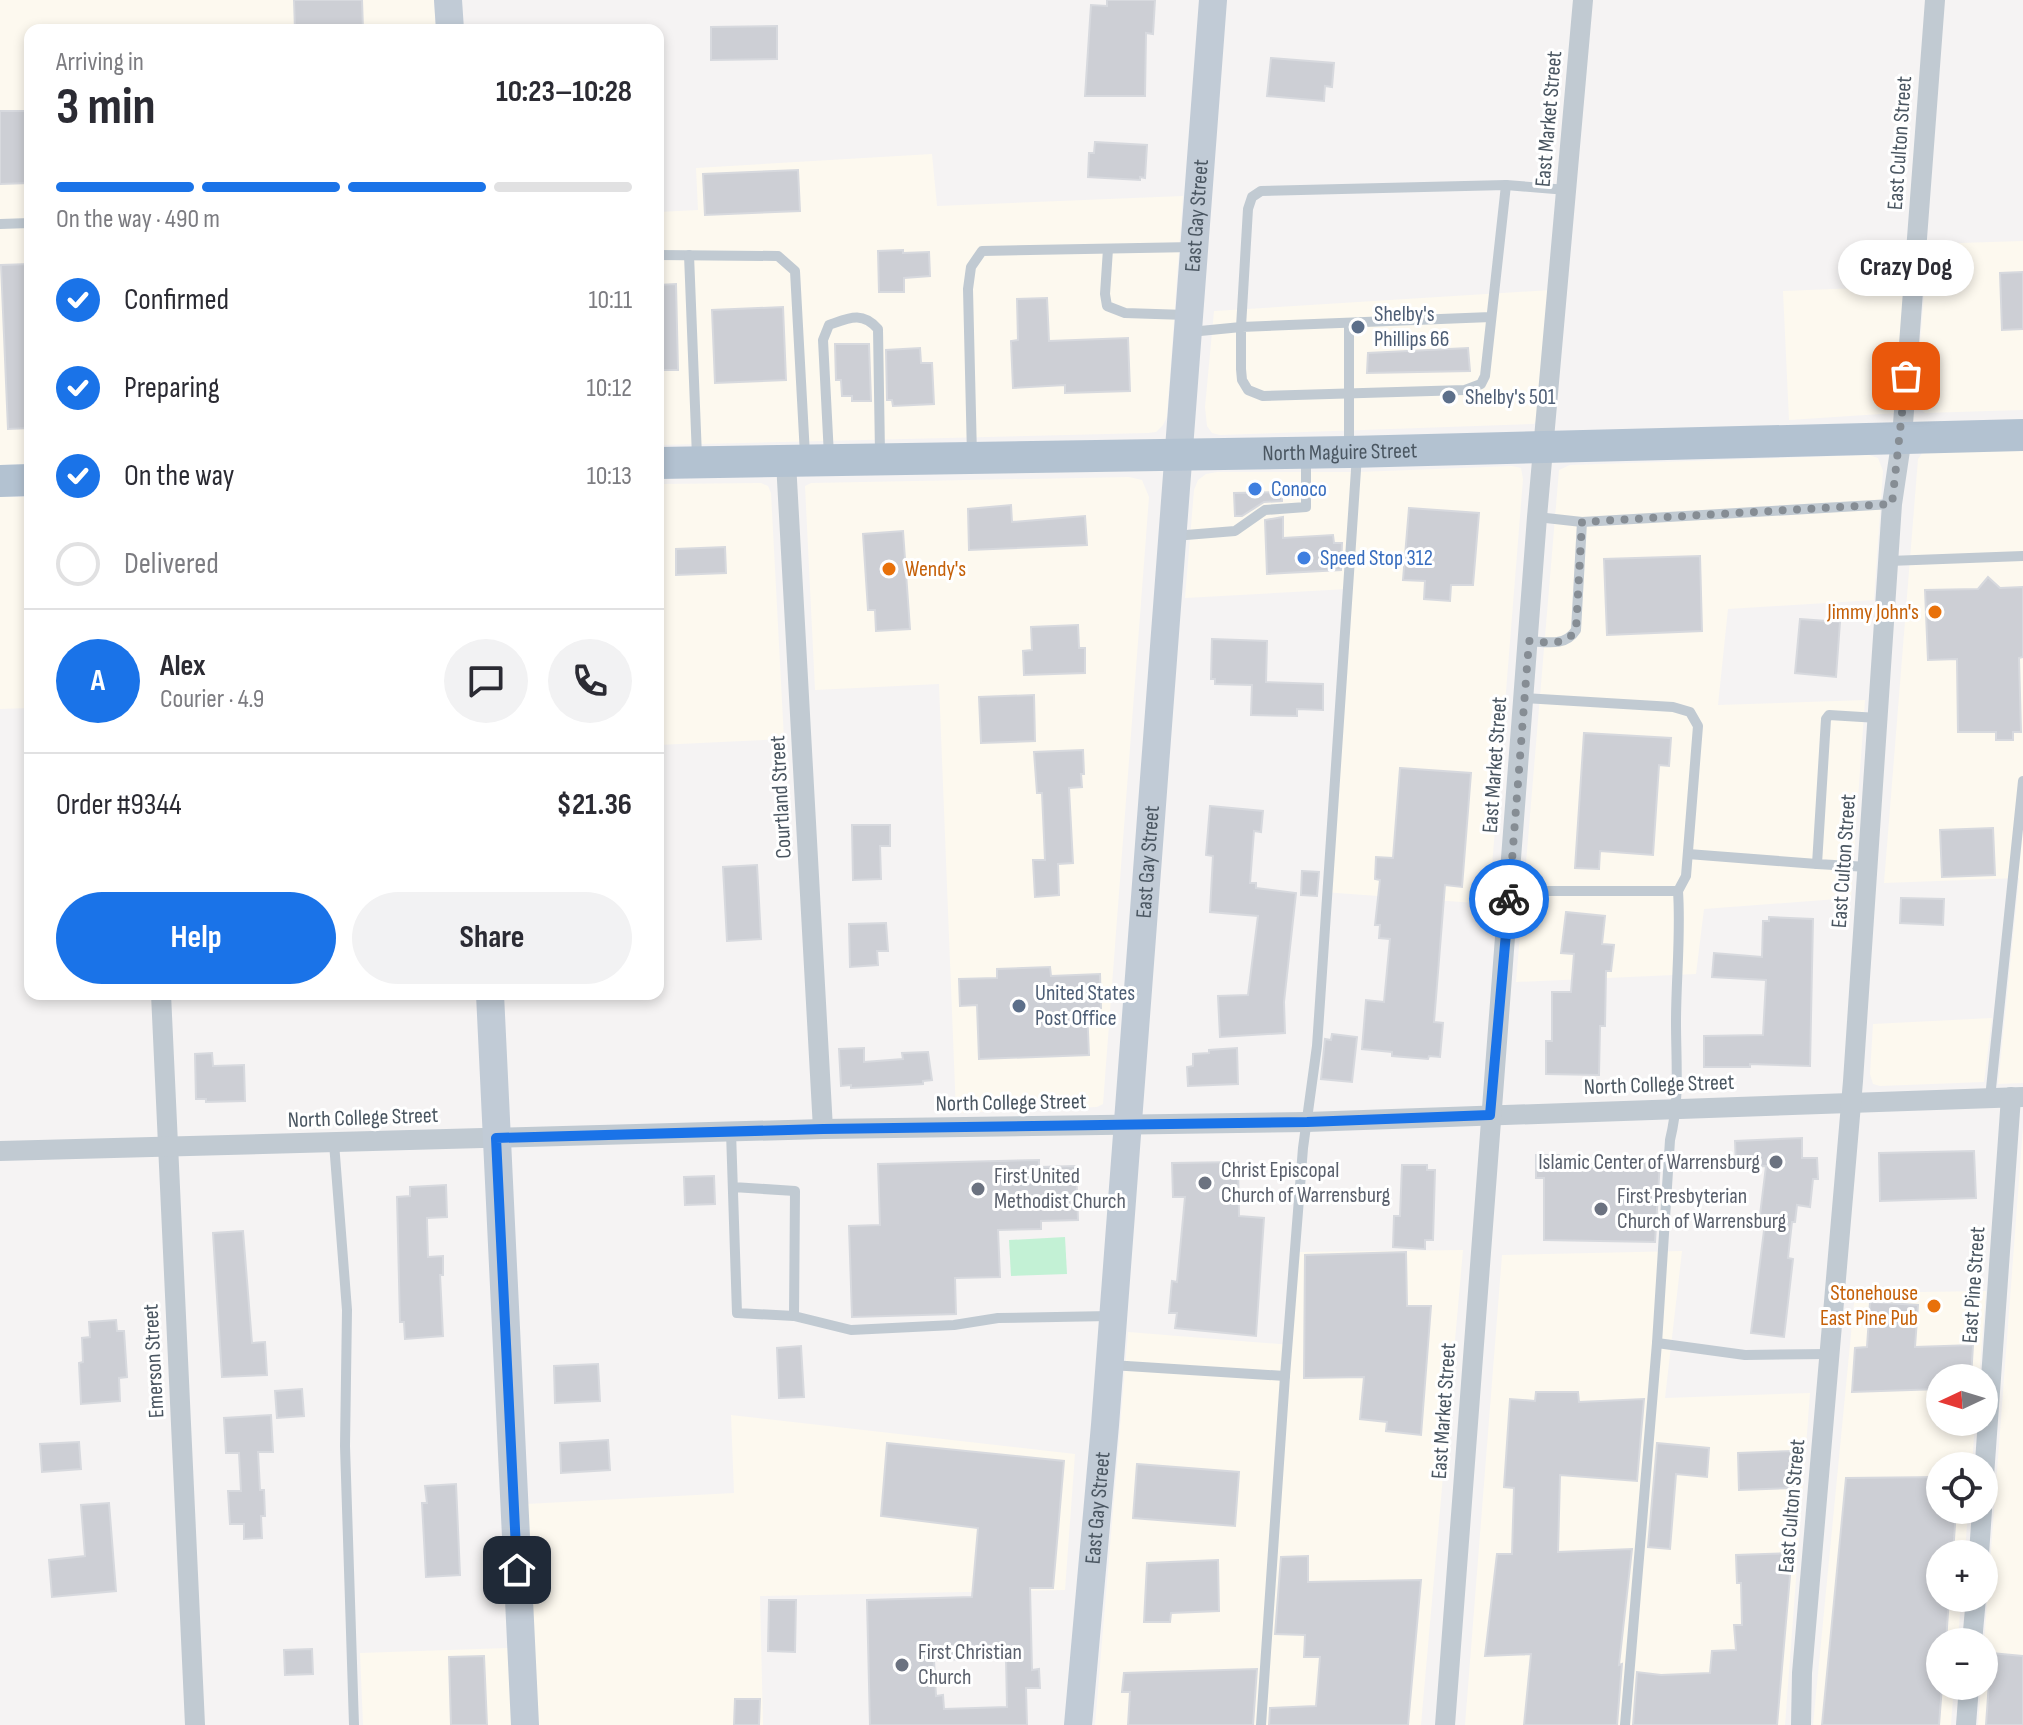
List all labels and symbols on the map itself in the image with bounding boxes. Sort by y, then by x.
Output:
street label: East Market Street [1530,49,1568,188]
street label: East Culton Street [1882,75,1918,211]
street label: East Gay Street [1179,158,1214,273]
callout: Crazy Dog [1838,240,1974,296]
place label: Shelby's Phillips 66 [1374,301,1449,353]
marker: Shelby's Phillips 66 [1349,318,1367,336]
pin [1872,342,1940,410]
place label: Shelby's 501 [1465,384,1556,411]
marker: Shelby's 501 [1440,388,1458,406]
street label: North Maguire Street [1262,437,1418,467]
place label: Conoco [1271,476,1327,503]
marker: Conoco [1246,480,1264,498]
place label: Speed Stop 312 [1320,545,1433,572]
marker: Speed Stop 312 [1295,549,1313,567]
place label: Wendy's [905,556,966,583]
marker: Wendy's [880,560,898,578]
place label: Jimmy John's [1826,599,1919,626]
marker: Jimmy John's [1926,603,1944,621]
street label: East Market Street [1477,696,1513,834]
street label: Courtland Street [764,735,798,859]
street label: East Culton Street [1826,793,1862,929]
street label: East Gay Street [1130,804,1165,919]
courier [1469,859,1549,939]
place label: United States Post Office [1035,980,1135,1032]
marker: United States Post Office [1010,997,1028,1015]
street label: North College Street [1583,1069,1735,1101]
street label: North College Street [935,1088,1087,1118]
street label: North College Street [287,1102,439,1134]
place label: Islamic Center of Warrensburg [1538,1149,1760,1176]
marker: Islamic Center of Warrensburg [1767,1153,1785,1171]
place label: Christ Episcopal Church of Warrensburg [1221,1157,1391,1209]
place label: First United Methodist Church [994,1163,1126,1215]
marker: Christ Episcopal Church of Warrensburg [1196,1174,1214,1192]
marker: First United Methodist Church [969,1180,987,1198]
place label: First Presbyterian Church of Warrensburg [1617,1183,1787,1235]
marker: First Presbyterian Church of Warrensburg [1592,1200,1610,1218]
street label: East Pine Street [1956,1225,1992,1344]
place label: Stonehouse East Pine Pub [1820,1280,1918,1332]
marker: Stonehouse East Pine Pub [1925,1297,1943,1315]
street label: Emerson Street [138,1303,170,1419]
street label: East Market Street [1426,1342,1462,1480]
north arrow [1926,1364,1998,1436]
street label: East Culton Street [1773,1438,1811,1574]
street label: East Gay Street [1079,1450,1116,1565]
pin [483,1536,551,1604]
place label: First Christian Church [918,1639,1022,1691]
marker: First Christian Church [893,1656,911,1674]

